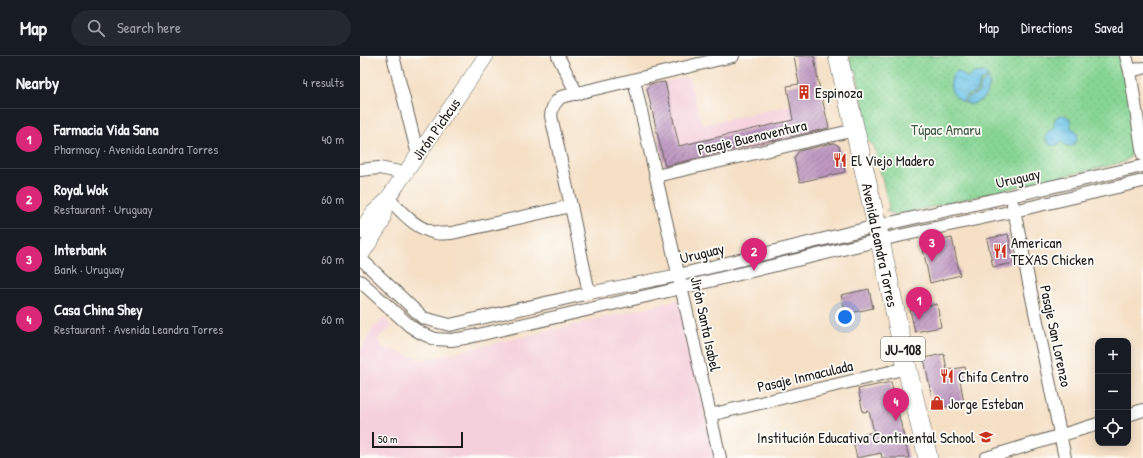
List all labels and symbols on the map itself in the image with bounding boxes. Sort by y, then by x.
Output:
place label: Espinoza [815,82,862,103]
building icon: Espinoza [796,84,812,100]
street label: Jirón Pichcus [407,94,465,164]
street label: Pasaje Buenaventura [695,114,809,160]
park label: Túpac Amaru [911,119,981,140]
place label: El Viejo Madero [851,150,934,171]
restaurant icon: El Viejo Madero [832,152,848,168]
street label: Uruguay [994,163,1042,193]
street label: Avenida Leandra Torres [857,181,903,309]
pin: 3 [919,229,945,262]
place label: American TEXAS Chicken [1011,232,1094,270]
street label: Uruguay [678,237,726,269]
pin: 2 [741,238,767,271]
restaurant icon: American TEXAS Chicken [992,243,1008,259]
street label: Jirón Santa Isabel [686,275,726,373]
street label: Pasaje San Lorenzo [1035,283,1077,389]
pin: 1 [906,287,932,320]
your location [835,307,855,327]
road number: JU-108 [881,337,925,361]
street label: Pasaje Inmaculada [755,355,855,397]
place label: Chifa Centro [958,366,1029,387]
restaurant icon: Chifa Centro [939,368,955,384]
pin: 4 [883,388,909,421]
place label: Jorge Esteban [948,393,1024,414]
shop icon: Jorge Esteban [929,395,945,411]
place label: Institución Educativa Continental School [757,427,975,448]
school or university icon: Institución Educativa Continental School [978,429,994,445]
scale bar [372,430,463,449]

